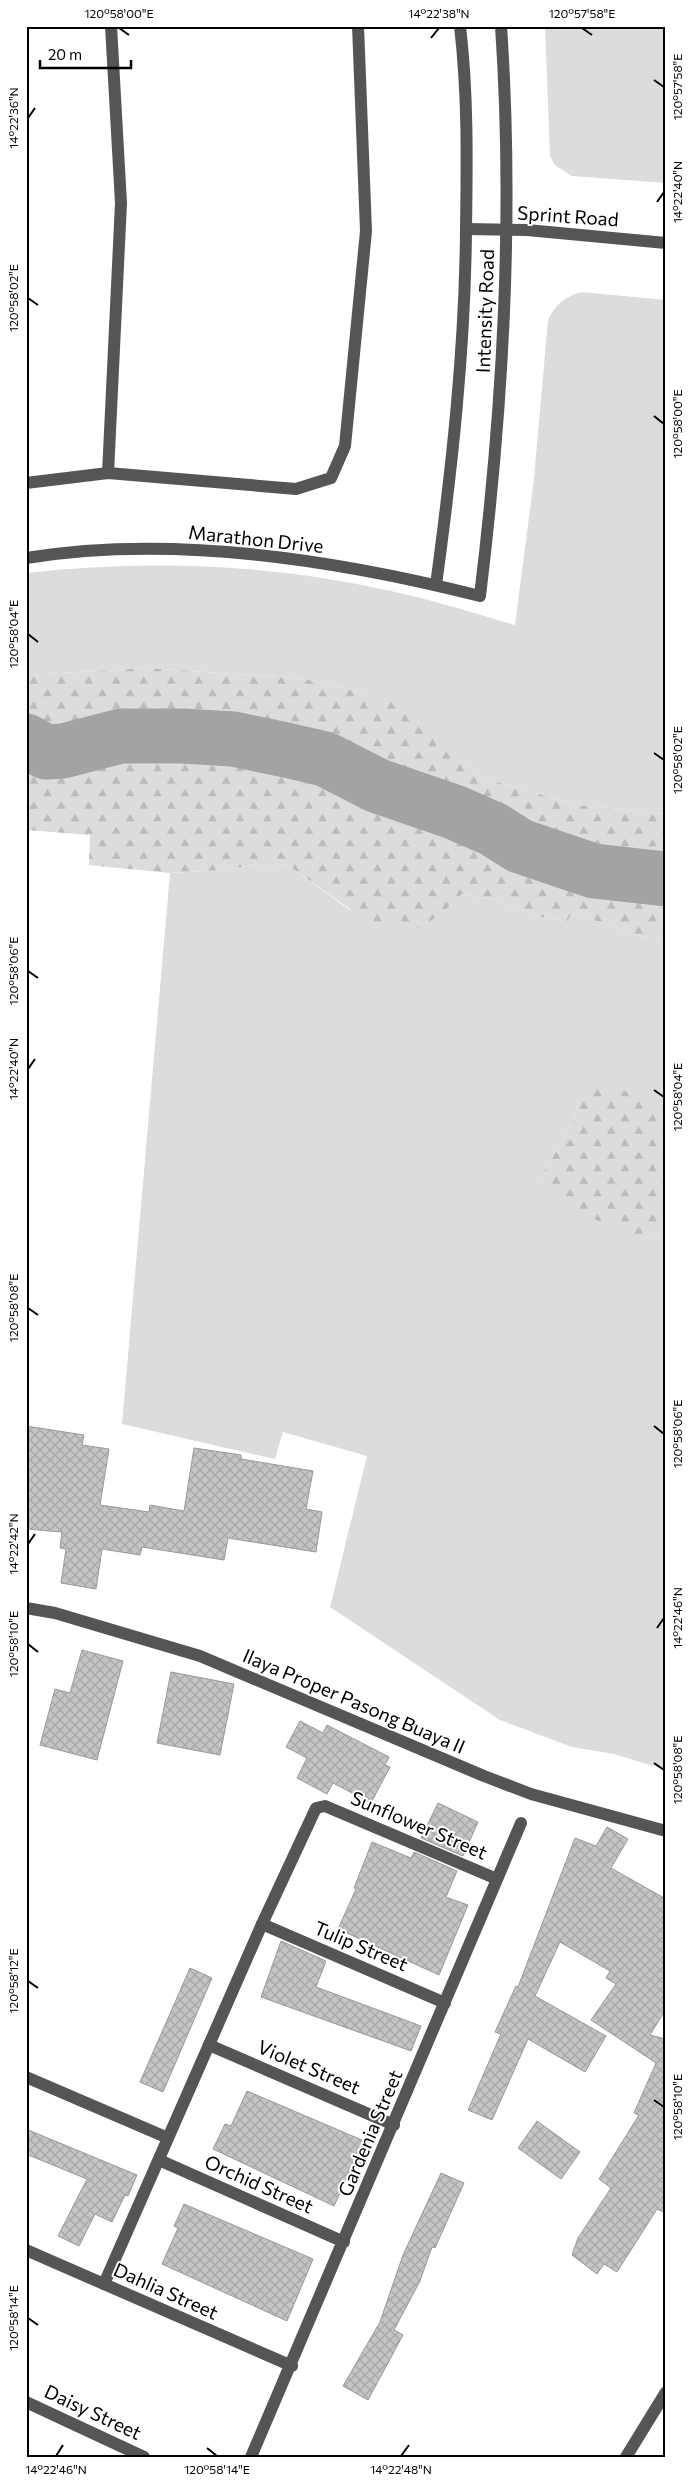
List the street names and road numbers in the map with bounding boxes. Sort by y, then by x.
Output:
street label: Sprint Road [517,200,619,231]
street label: Intensity Road [471,249,498,373]
street label: Marathon Drive [187,520,325,557]
street label: Ilaya Proper Pasong Buaya II [240,1643,469,1758]
street label: Sunflower Street [348,1785,491,1864]
street label: Tulip Street [311,1916,412,1976]
street label: Violet Street [254,2035,364,2099]
street label: Gardenia Street [333,2066,407,2200]
street label: Orchid Street [201,2149,317,2218]
street label: Dahlia Street [110,2257,222,2324]
street label: Daisy Street [41,2379,146,2444]

